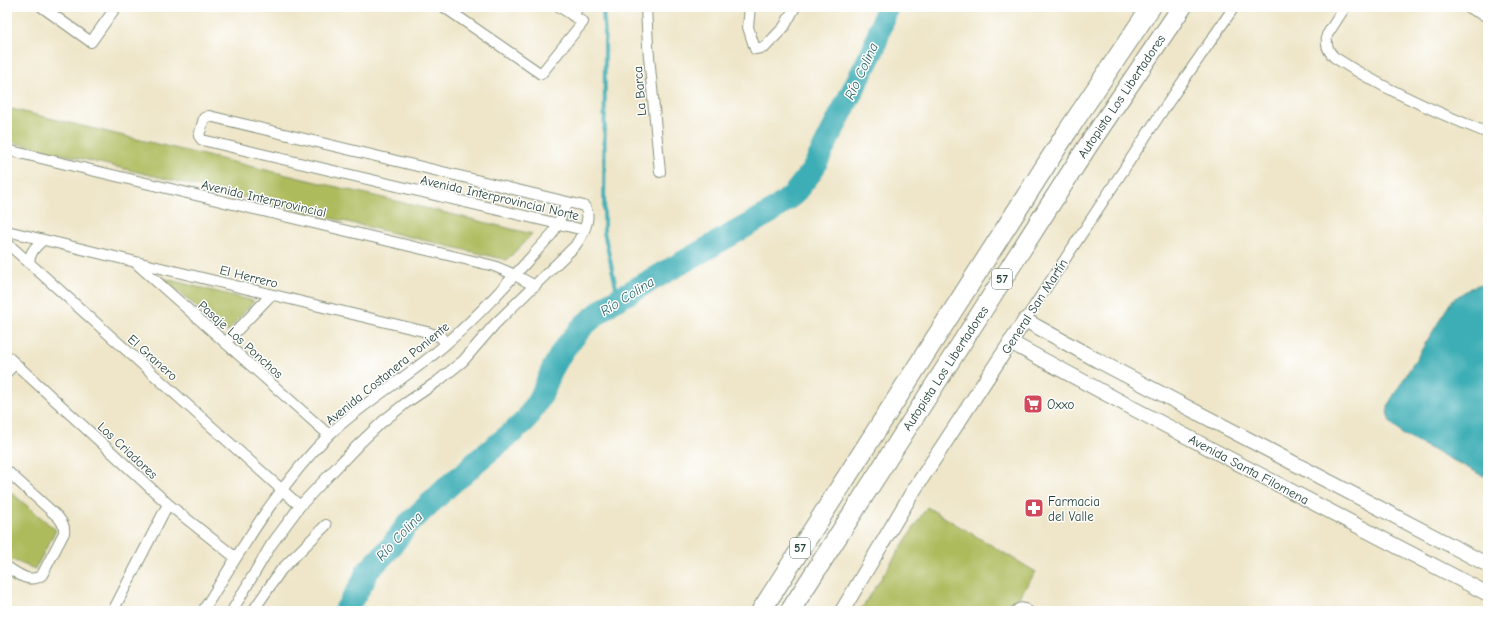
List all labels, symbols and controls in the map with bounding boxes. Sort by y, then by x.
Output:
street label: Autopista Los Libertadores [1074,32,1168,161]
water label: Río Colina [841,40,882,102]
street label: La Barca [630,65,649,116]
street label: Avenida Interprovincial Norte [419,172,581,223]
street label: Avenida Interprovincial [200,177,328,220]
street label: General San Martín [998,256,1071,357]
street label: El Herrero [218,262,280,291]
road number: 57 [992,269,1012,289]
water label: Río Colina [597,273,658,320]
street label: Pasaje Los Ponchos [195,297,286,381]
street label: Autopista Los Libertadores [899,303,991,433]
street label: Avenida Costanera Poniente [323,319,452,428]
street label: El Granero [125,331,181,384]
supermarket icon: Oxxo [1022,393,1044,415]
place label: Oxxo [1047,397,1074,412]
street label: Los Criadores [95,419,161,482]
street label: Avenida Santa Filomena [1186,431,1311,508]
place label: Farmacia del Valle [1048,494,1100,524]
pharmacy icon: Farmacia del Valle [1023,497,1045,519]
water label: Río Colina [372,508,426,564]
road number: 57 [790,538,810,558]

